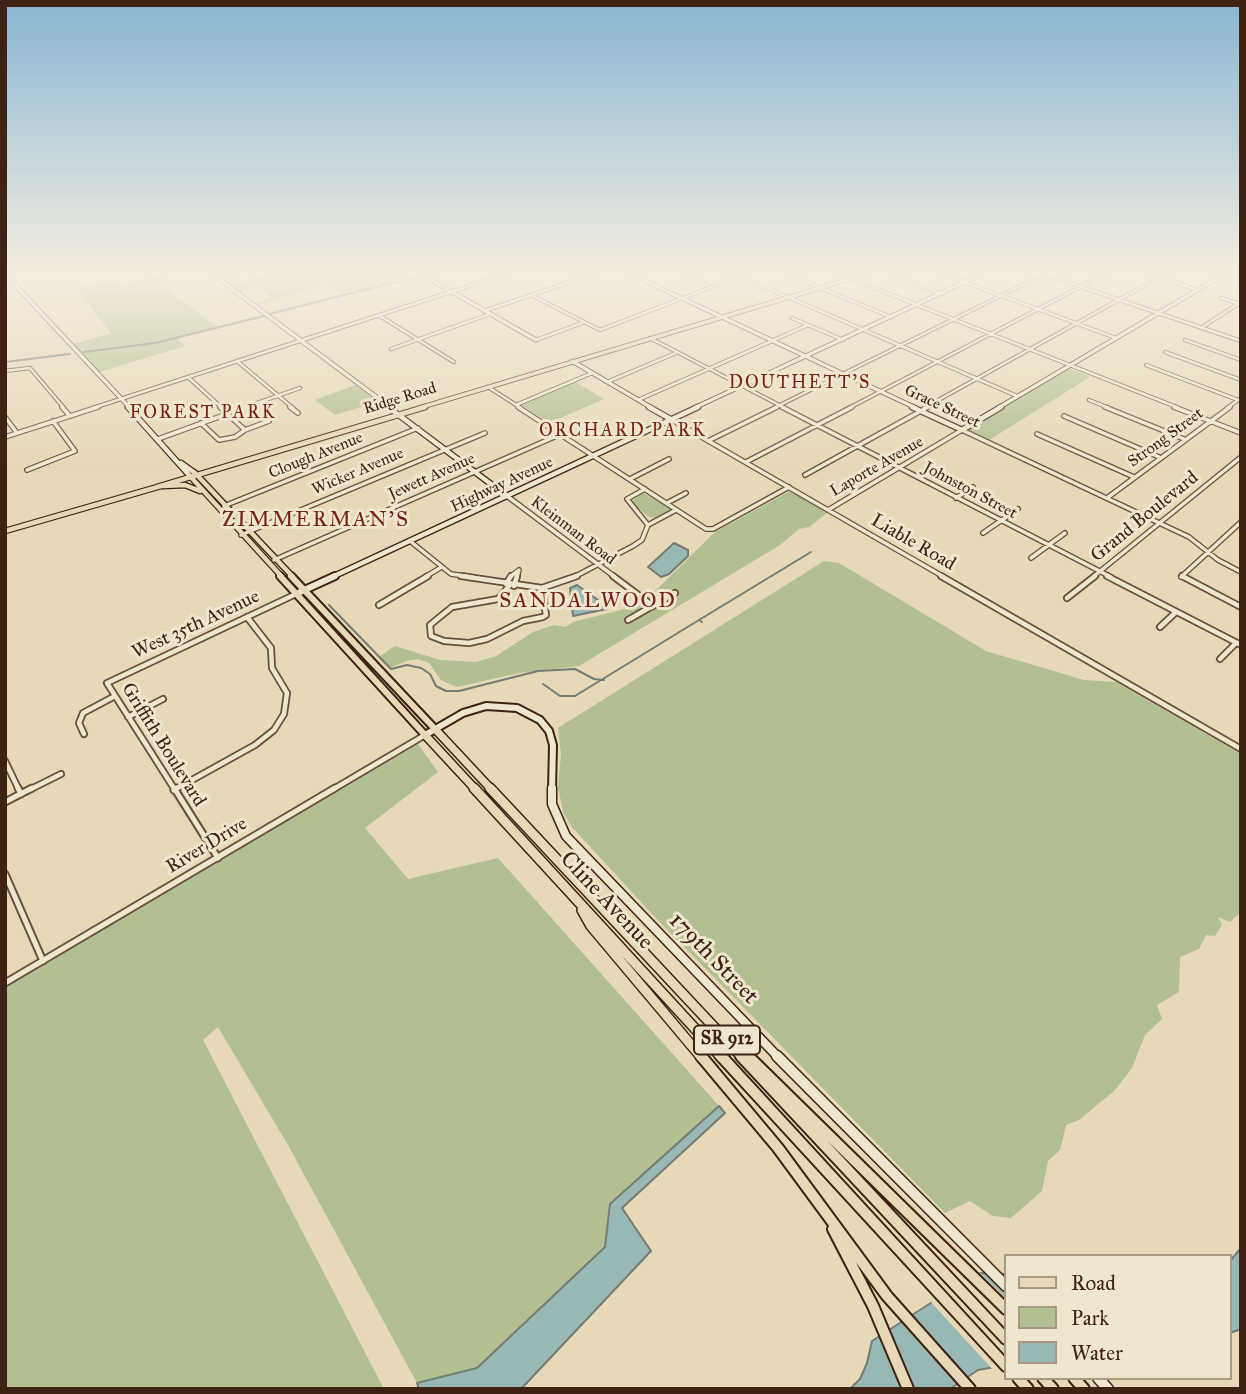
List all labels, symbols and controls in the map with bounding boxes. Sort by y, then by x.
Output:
district label: DOUTHETT'S [730,373,870,395]
street label: Ridge Road [361,379,439,419]
street label: Grace Street [901,381,983,433]
district label: FOREST PARK [131,403,275,425]
street label: Strong Street [1125,404,1207,472]
district label: ORCHARD PARK [541,421,705,443]
street label: Clough Avenue [266,428,366,484]
street label: Laporte Avenue [827,433,927,501]
street label: Wicker Avenue [309,444,407,500]
street label: Jewett Avenue [386,449,478,505]
street label: Highway Avenue [448,453,556,517]
street label: Johnston Street [920,458,1020,524]
street label: Grand Boulevard [1087,467,1203,567]
street label: Kleinman Road [527,493,619,569]
district label: ZIMMERMAN'S [223,508,409,534]
street label: Liable Road [867,510,959,576]
street label: West 35th Avenue [129,586,263,664]
district label: SANDALWOOD [501,589,675,615]
street label: Griffith Boulevard [116,679,210,811]
street label: River Drive [162,813,252,879]
street label: Cline Avenue [554,846,658,956]
street label: 179th Street [663,907,763,1011]
road number: SR 912 [694,1026,760,1055]
legend [1004,1254,1232,1380]
text: Road [1071,1270,1116,1296]
text: Park [1071,1305,1109,1331]
text: Water [1071,1340,1123,1366]

